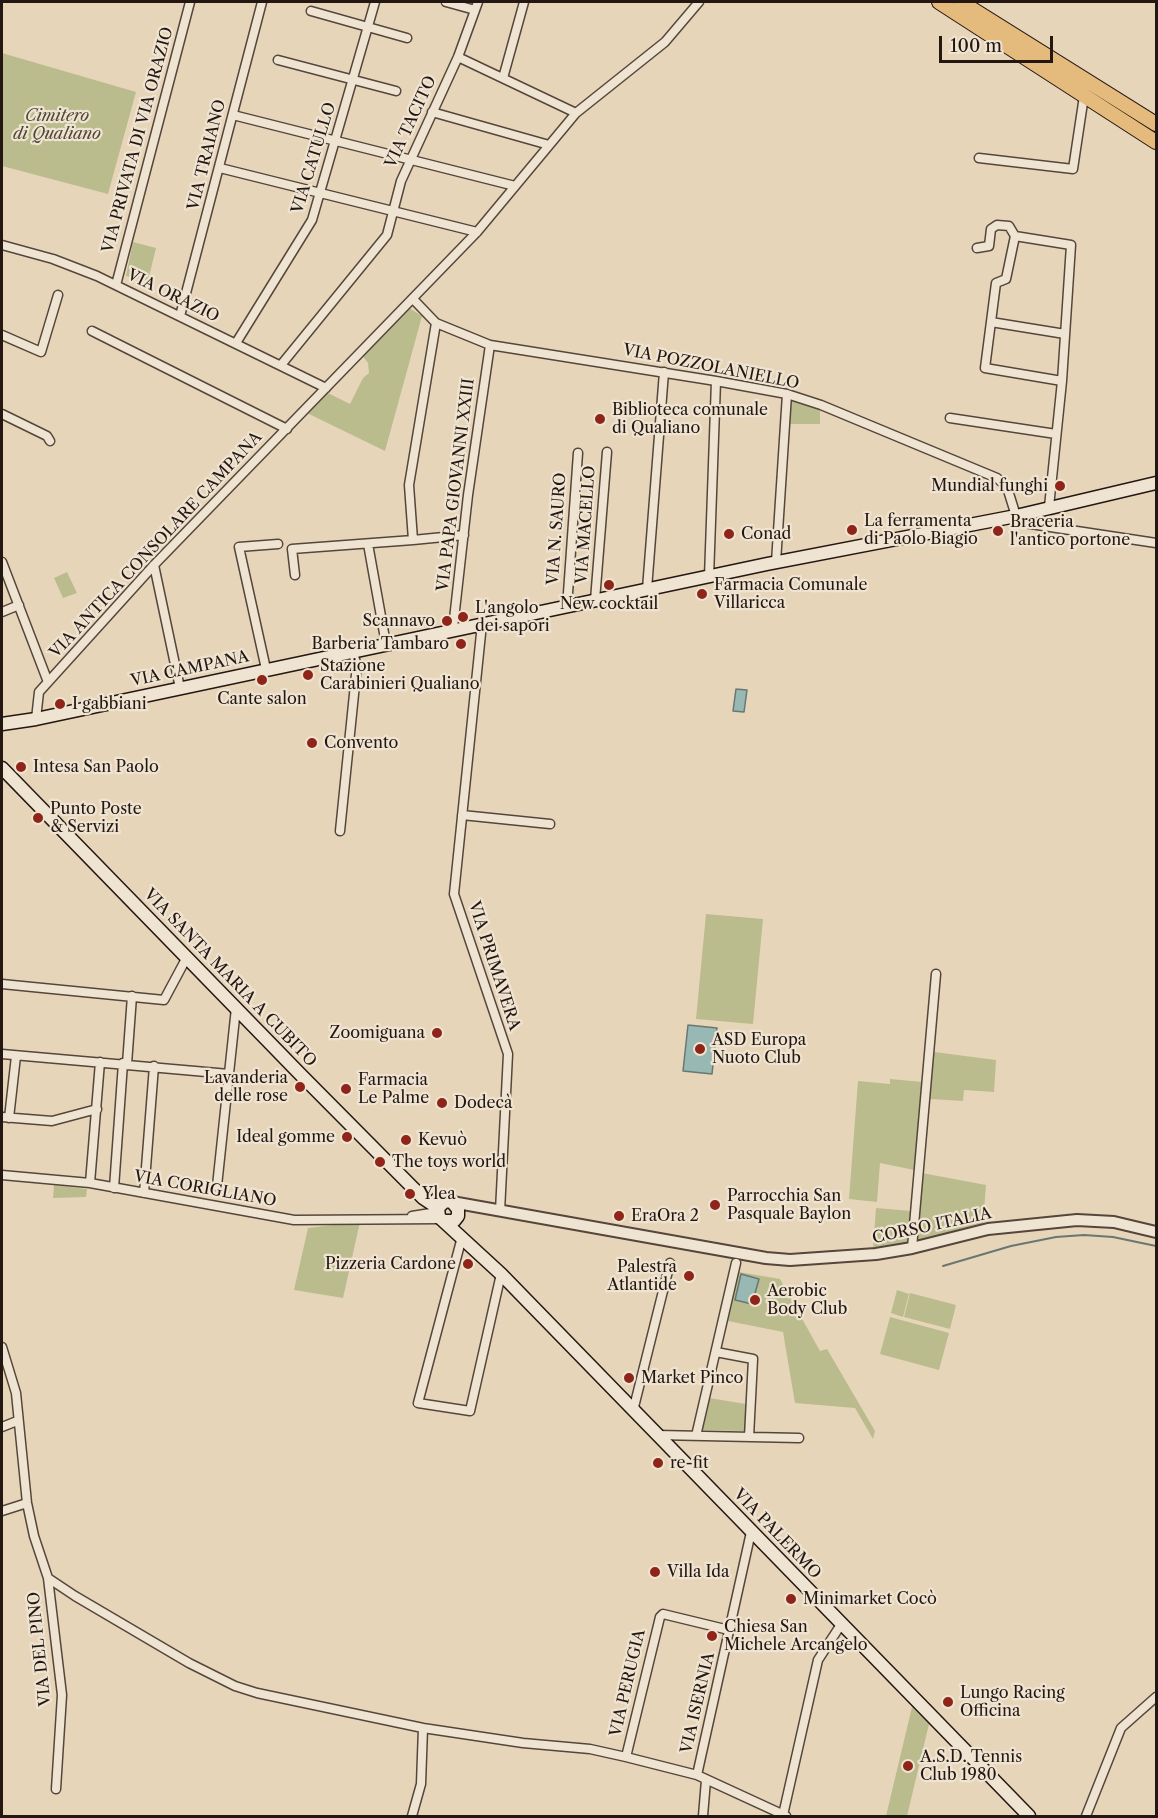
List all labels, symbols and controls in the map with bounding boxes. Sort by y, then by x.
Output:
scale bar [942,24,1056,62]
street label: VIA PRIVATA DI VIA ORAZIO [99,25,177,255]
text: 100 m [950,35,1002,57]
street label: VIA TACITO [381,73,441,171]
street label: VIA TRAIANO [184,98,230,212]
street label: VIA CATULLO [288,100,340,216]
park label: Cimitero di Qualiano [13,106,101,144]
street label: VIA ORAZIO [124,265,222,327]
street label: VIA POZZOLANIELLO [621,340,801,394]
street label: VIA PAPA GIOVANNI XXIII [433,377,479,593]
place label: Biblioteca comunale di Qualiano [612,400,768,438]
marker: Biblioteca comunale di Qualiano [593,412,607,426]
street label: VIA ANTICA CONSOLARE CAMPANA [46,428,266,662]
street label: VIA MACELLO [572,465,600,585]
street label: VIA N. SAURO [543,472,571,586]
place label: Mundial funghi [931,476,1048,496]
marker: Mundial funghi [1053,479,1067,493]
place label: La ferramenta di Paolo Biagio [864,511,978,549]
place label: Braceria l'antico portone [1010,512,1130,550]
marker: La ferramenta di Paolo Biagio [845,523,859,537]
place label: Conad [741,524,791,544]
marker: Braceria l'antico portone [991,524,1005,538]
marker: Conad [722,527,736,541]
place label: Farmacia Comunale Villaricca [714,575,867,613]
marker: New cocktail [602,578,616,592]
marker: Farmacia Comunale Villaricca [695,587,709,601]
place label: New cocktail [560,594,658,614]
place label: L'angolo dei sapori [475,598,550,636]
marker: L'angolo dei sapori [456,610,470,624]
place label: Scannavo [362,611,435,631]
marker: Scannavo [440,614,454,628]
place label: Barberia Tambaro [311,634,449,654]
marker: Barberia Tambaro [454,637,468,651]
street label: VIA CAMPANA [129,647,251,691]
place label: Stazione Carabinieri Qualiano [320,656,480,694]
marker: Stazione Carabinieri Qualiano [301,668,315,682]
marker: Cante salon [255,673,269,687]
place label: Cante salon [217,689,307,709]
place label: I gabbiani [72,694,147,714]
marker: I gabbiani [53,697,67,711]
place label: Convento [324,733,398,753]
marker: Convento [305,736,319,750]
place label: Intesa San Paolo [33,757,159,777]
marker: Intesa San Paolo [14,760,28,774]
place label: Punto Poste & Servizi [50,799,142,837]
marker: Punto Poste & Servizi [31,811,45,825]
street label: VIA SANTA MARIA A CUBITO [140,885,320,1071]
street label: VIA PRIMAVERA [464,899,524,1033]
place label: Zoomiguana [330,1023,425,1043]
marker: Zoomiguana [430,1026,444,1040]
place label: ASD Europa Nuoto Club [712,1030,806,1068]
marker: ASD Europa Nuoto Club [693,1042,707,1056]
place label: Lavanderia delle rose [204,1068,288,1106]
place label: Farmacia Le Palme [358,1070,429,1108]
marker: Lavanderia delle rose [293,1080,307,1094]
marker: Farmacia Le Palme [339,1082,353,1096]
place label: Dodecà [454,1093,512,1113]
marker: Dodecà [435,1096,449,1110]
place label: Ideal gomme [236,1127,335,1147]
marker: Ideal gomme [340,1130,354,1144]
place label: Kevuò [418,1130,467,1150]
marker: Kevuò [399,1133,413,1147]
place label: The toys world [392,1152,506,1172]
marker: The toys world [373,1155,387,1169]
street label: VIA CORIGLIANO [132,1167,278,1211]
place label: Ylea [422,1184,456,1204]
place label: Parrocchia San Pasquale Baylon [727,1186,851,1224]
marker: Ylea [403,1187,417,1201]
marker: Parrocchia San Pasquale Baylon [708,1198,722,1212]
street label: CORSO ITALIA [871,1204,993,1248]
place label: EraOra 2 [631,1206,699,1226]
marker: EraOra 2 [612,1209,626,1223]
place label: Pizzeria Cardone [325,1254,456,1274]
marker: Pizzeria Cardone [461,1257,475,1271]
place label: Palestra Atlantide [607,1257,677,1295]
marker: Palestra Atlantide [682,1269,696,1283]
place label: Aerobic Body Club [767,1281,847,1319]
marker: Aerobic Body Club [748,1293,762,1307]
place label: Market Pinco [641,1368,743,1388]
marker: Market Pinco [622,1371,636,1385]
place label: re-fit [670,1453,709,1473]
marker: re-fit [651,1456,665,1470]
street label: VIA PALERMO [729,1485,825,1583]
place label: Villa Ida [667,1562,729,1582]
marker: Villa Ida [648,1565,662,1579]
place label: Minimarket Cocò [803,1589,937,1609]
street label: VIA DEL PINO [24,1591,56,1707]
marker: Minimarket Cocò [784,1592,798,1606]
place label: Chiesa San Michele Arcangelo [724,1617,868,1655]
street label: VIA PERUGIA [606,1627,650,1739]
marker: Chiesa San Michele Arcangelo [705,1629,719,1643]
street label: VIA ISERNIA [677,1651,719,1755]
place label: Lungo Racing Officina [960,1683,1065,1721]
marker: Lungo Racing Officina [941,1695,955,1709]
place label: A.S.D. Tennis Club 1980 [920,1747,1022,1785]
marker: A.S.D. Tennis Club 1980 [901,1759,915,1773]

